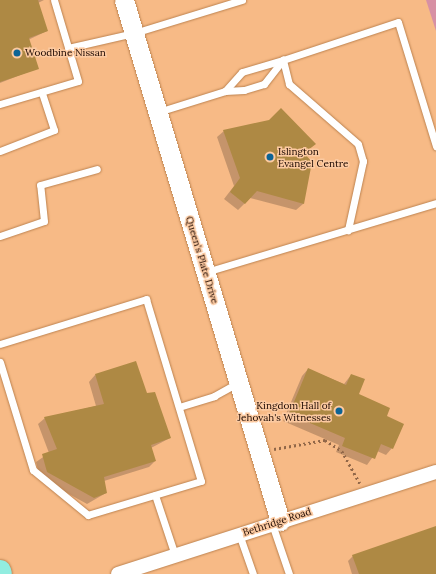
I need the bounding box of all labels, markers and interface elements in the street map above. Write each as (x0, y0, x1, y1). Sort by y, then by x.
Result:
place label: Woodbine Nissan (25, 47, 106, 59)
marker: Woodbine Nissan (12, 48, 22, 58)
place label: Islington Evangel Centre (278, 145, 348, 168)
marker: Islington Evangel Centre (265, 152, 275, 162)
street label: Queen's Plate Drive (183, 215, 221, 305)
place label: Kingdom Hall of Jehovah's Witnesses (237, 399, 331, 422)
marker: Kingdom Hall of Jehovah's Witnesses (334, 406, 344, 416)
street label: Bethridge Road (241, 505, 313, 539)

